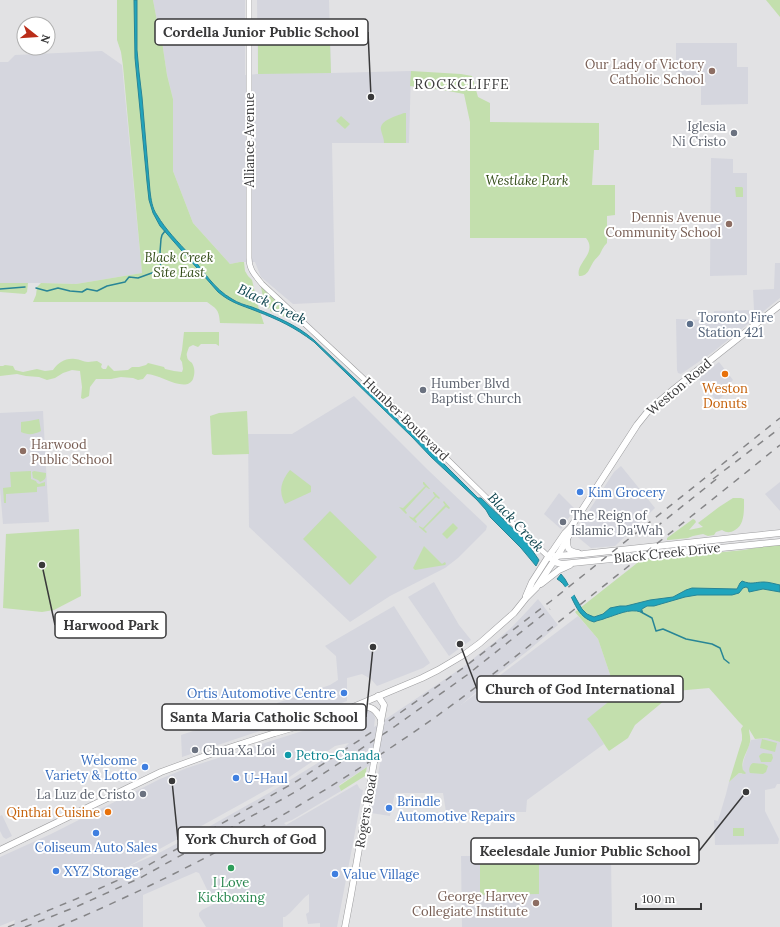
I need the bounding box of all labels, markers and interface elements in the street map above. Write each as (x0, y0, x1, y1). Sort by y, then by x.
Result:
north arrow (16, 16, 56, 56)
callout: Cordella Junior Public School (155, 19, 368, 45)
text: Cordella Junior Public School (163, 23, 360, 41)
text: N (37, 33, 54, 46)
place label: Our Lady of Victory Catholic School (585, 56, 704, 88)
marker: Our Lady of Victory Catholic School (707, 66, 717, 76)
district label: ROCKCLIFFE (414, 75, 510, 93)
street label: Alliance Avenue (241, 93, 258, 188)
place label: Iglesia Ni Cristo (672, 118, 726, 150)
marker: Iglesia Ni Cristo (729, 128, 739, 138)
park label: Westlake Park (486, 172, 569, 189)
place label: Dennis Avenue Community School (605, 209, 721, 241)
marker: Dennis Avenue Community School (724, 219, 734, 229)
park label: Black Creek Site East (144, 249, 214, 281)
water label: Black Creek (235, 280, 309, 328)
place label: Toronto Fire Station 421 (698, 309, 774, 341)
marker: Toronto Fire Station 421 (685, 319, 695, 329)
street label: Weston Road (643, 355, 715, 419)
marker: Weston Donuts (720, 369, 730, 379)
street label: Humber Boulevard (359, 374, 453, 465)
place label: Humber Blvd Baptist Church (431, 375, 522, 407)
place label: Weston Donuts (702, 380, 748, 412)
marker: Humber Blvd Baptist Church (418, 385, 428, 395)
place label: Harwood Public School (31, 436, 113, 468)
marker: Harwood Public School (18, 446, 28, 456)
place label: Kim Grocery (588, 484, 665, 501)
marker: Kim Grocery (575, 487, 585, 497)
water label: Black Creek (484, 489, 548, 555)
place label: The Reign of Islamic Da'Wah (571, 507, 663, 539)
marker: The Reign of Islamic Da'Wah (558, 517, 568, 527)
street label: Black Creek Drive (613, 539, 721, 567)
callout: Harwood Park (55, 612, 166, 638)
text: Harwood Park (63, 616, 159, 634)
callout: Church of God International (477, 676, 683, 702)
text: Church of God International (485, 680, 675, 698)
place label: Ortis Automotive Centre (187, 685, 336, 702)
marker: Ortis Automotive Centre (339, 688, 349, 698)
callout: Santa Maria Catholic School (162, 704, 366, 730)
text: Santa Maria Catholic School (170, 708, 359, 726)
place label: Chua Xa Loi (203, 742, 276, 759)
marker: Chua Xa Loi (190, 745, 200, 755)
place label: Petro-Canada (296, 747, 380, 764)
marker: Petro-Canada (283, 750, 293, 760)
place label: Welcome Variety & Lotto (44, 752, 137, 784)
marker: Welcome Variety & Lotto (140, 762, 150, 772)
place label: U-Haul (244, 770, 288, 787)
street label: Rogers Road (351, 772, 381, 849)
marker: U-Haul (231, 773, 241, 783)
place label: La Luz de Cristo (36, 786, 135, 803)
marker: La Luz de Cristo (138, 789, 148, 799)
place label: Brindle Automotive Repairs (396, 793, 515, 825)
marker: Brindle Automotive Repairs (384, 803, 394, 813)
place label: Qinthai Cuisine (7, 804, 100, 821)
marker: Qinthai Cuisine (103, 807, 113, 817)
callout: York Church of God (178, 827, 325, 853)
marker: Coliseum Auto Sales (91, 828, 101, 838)
text: York Church of God (185, 830, 317, 848)
callout: Keelesdale Junior Public School (471, 838, 699, 864)
place label: Coliseum Auto Sales (35, 839, 157, 856)
text: Keelesdale Junior Public School (479, 842, 691, 860)
place label: XYZ Storage (64, 863, 139, 880)
marker: I Love Kickboxing (226, 863, 236, 873)
marker: XYZ Storage (51, 866, 61, 876)
place label: Value Village (342, 866, 420, 883)
marker: Value Village (330, 869, 340, 879)
place label: I Love Kickboxing (197, 874, 265, 906)
scale bar (636, 885, 701, 911)
place label: George Harvey Collegiate Institute (412, 888, 528, 920)
text: 100 m (642, 891, 675, 906)
marker: George Harvey Collegiate Institute (531, 898, 541, 908)

